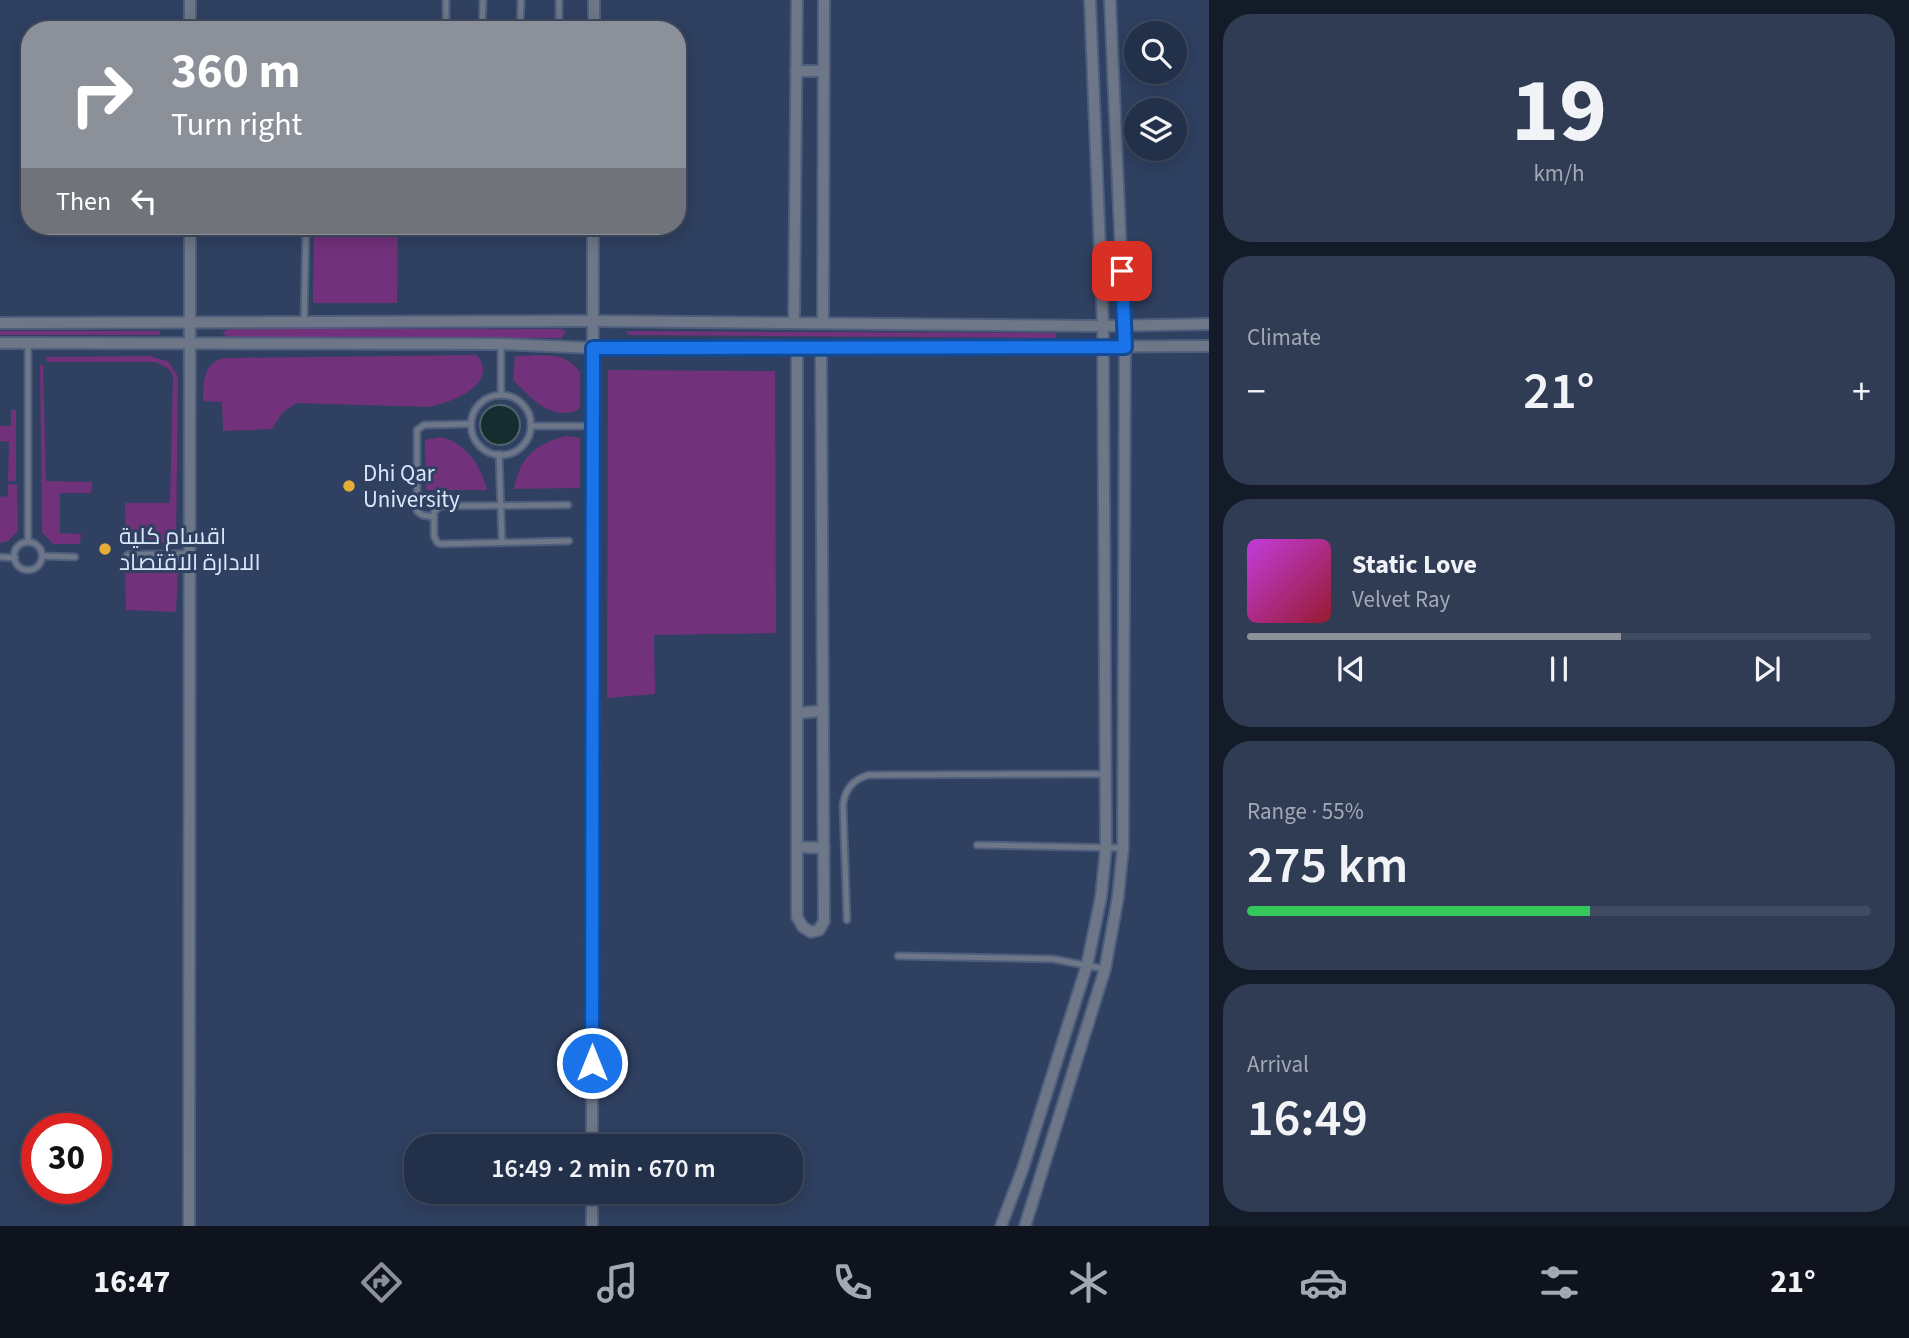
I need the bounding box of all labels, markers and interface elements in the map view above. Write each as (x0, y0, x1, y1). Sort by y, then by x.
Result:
map controls (1124, 21, 1187, 161)
button: search (1124, 21, 1187, 84)
text: 360 m (171, 37, 300, 107)
text: 19 (1511, 47, 1607, 176)
icon: right (56, 49, 147, 140)
button: layers (1124, 98, 1187, 161)
text: Turn right (171, 102, 302, 148)
text: km/h (1533, 157, 1585, 190)
icon: left (125, 182, 163, 220)
text: Then (56, 183, 111, 220)
pin (1092, 241, 1152, 301)
icon: arrive (1103, 252, 1141, 290)
text: Climate (1247, 321, 1321, 354)
text: 21° (1523, 355, 1595, 429)
text: − (1247, 365, 1266, 419)
text: + (1852, 365, 1871, 419)
place label: Dhi Qar University (363, 457, 460, 516)
marker: Dhi Qar University (341, 478, 357, 494)
place label: اقسام كلية الادارة الاقتصاد (119, 520, 261, 579)
marker: اقسام كلية الادارة الاقتصاد (97, 541, 113, 557)
text: Static Love (1352, 546, 1477, 583)
text: Velvet Ray (1352, 583, 1450, 616)
icon: previous (1332, 650, 1370, 688)
icon: pause (1540, 650, 1578, 688)
icon: next (1748, 650, 1786, 688)
text: Range · 55% (1247, 795, 1364, 828)
text: 275 km (1247, 829, 1408, 903)
position arrow (555, 1026, 629, 1100)
text: Arrival (1247, 1048, 1309, 1081)
text: 16:49 (1247, 1082, 1368, 1156)
speed limit sign: 30 (21, 1113, 112, 1204)
text: 16:49 · 2 min · 670 m (491, 1150, 716, 1187)
icon: directions (357, 1258, 406, 1307)
icon: music (593, 1258, 642, 1307)
icon: phone (828, 1258, 877, 1307)
icon: climate (1064, 1258, 1113, 1307)
icon: car (1299, 1258, 1348, 1307)
icon: filters (1535, 1258, 1584, 1307)
text: 16:47 (93, 1259, 170, 1305)
text: 21° (1770, 1259, 1816, 1305)

